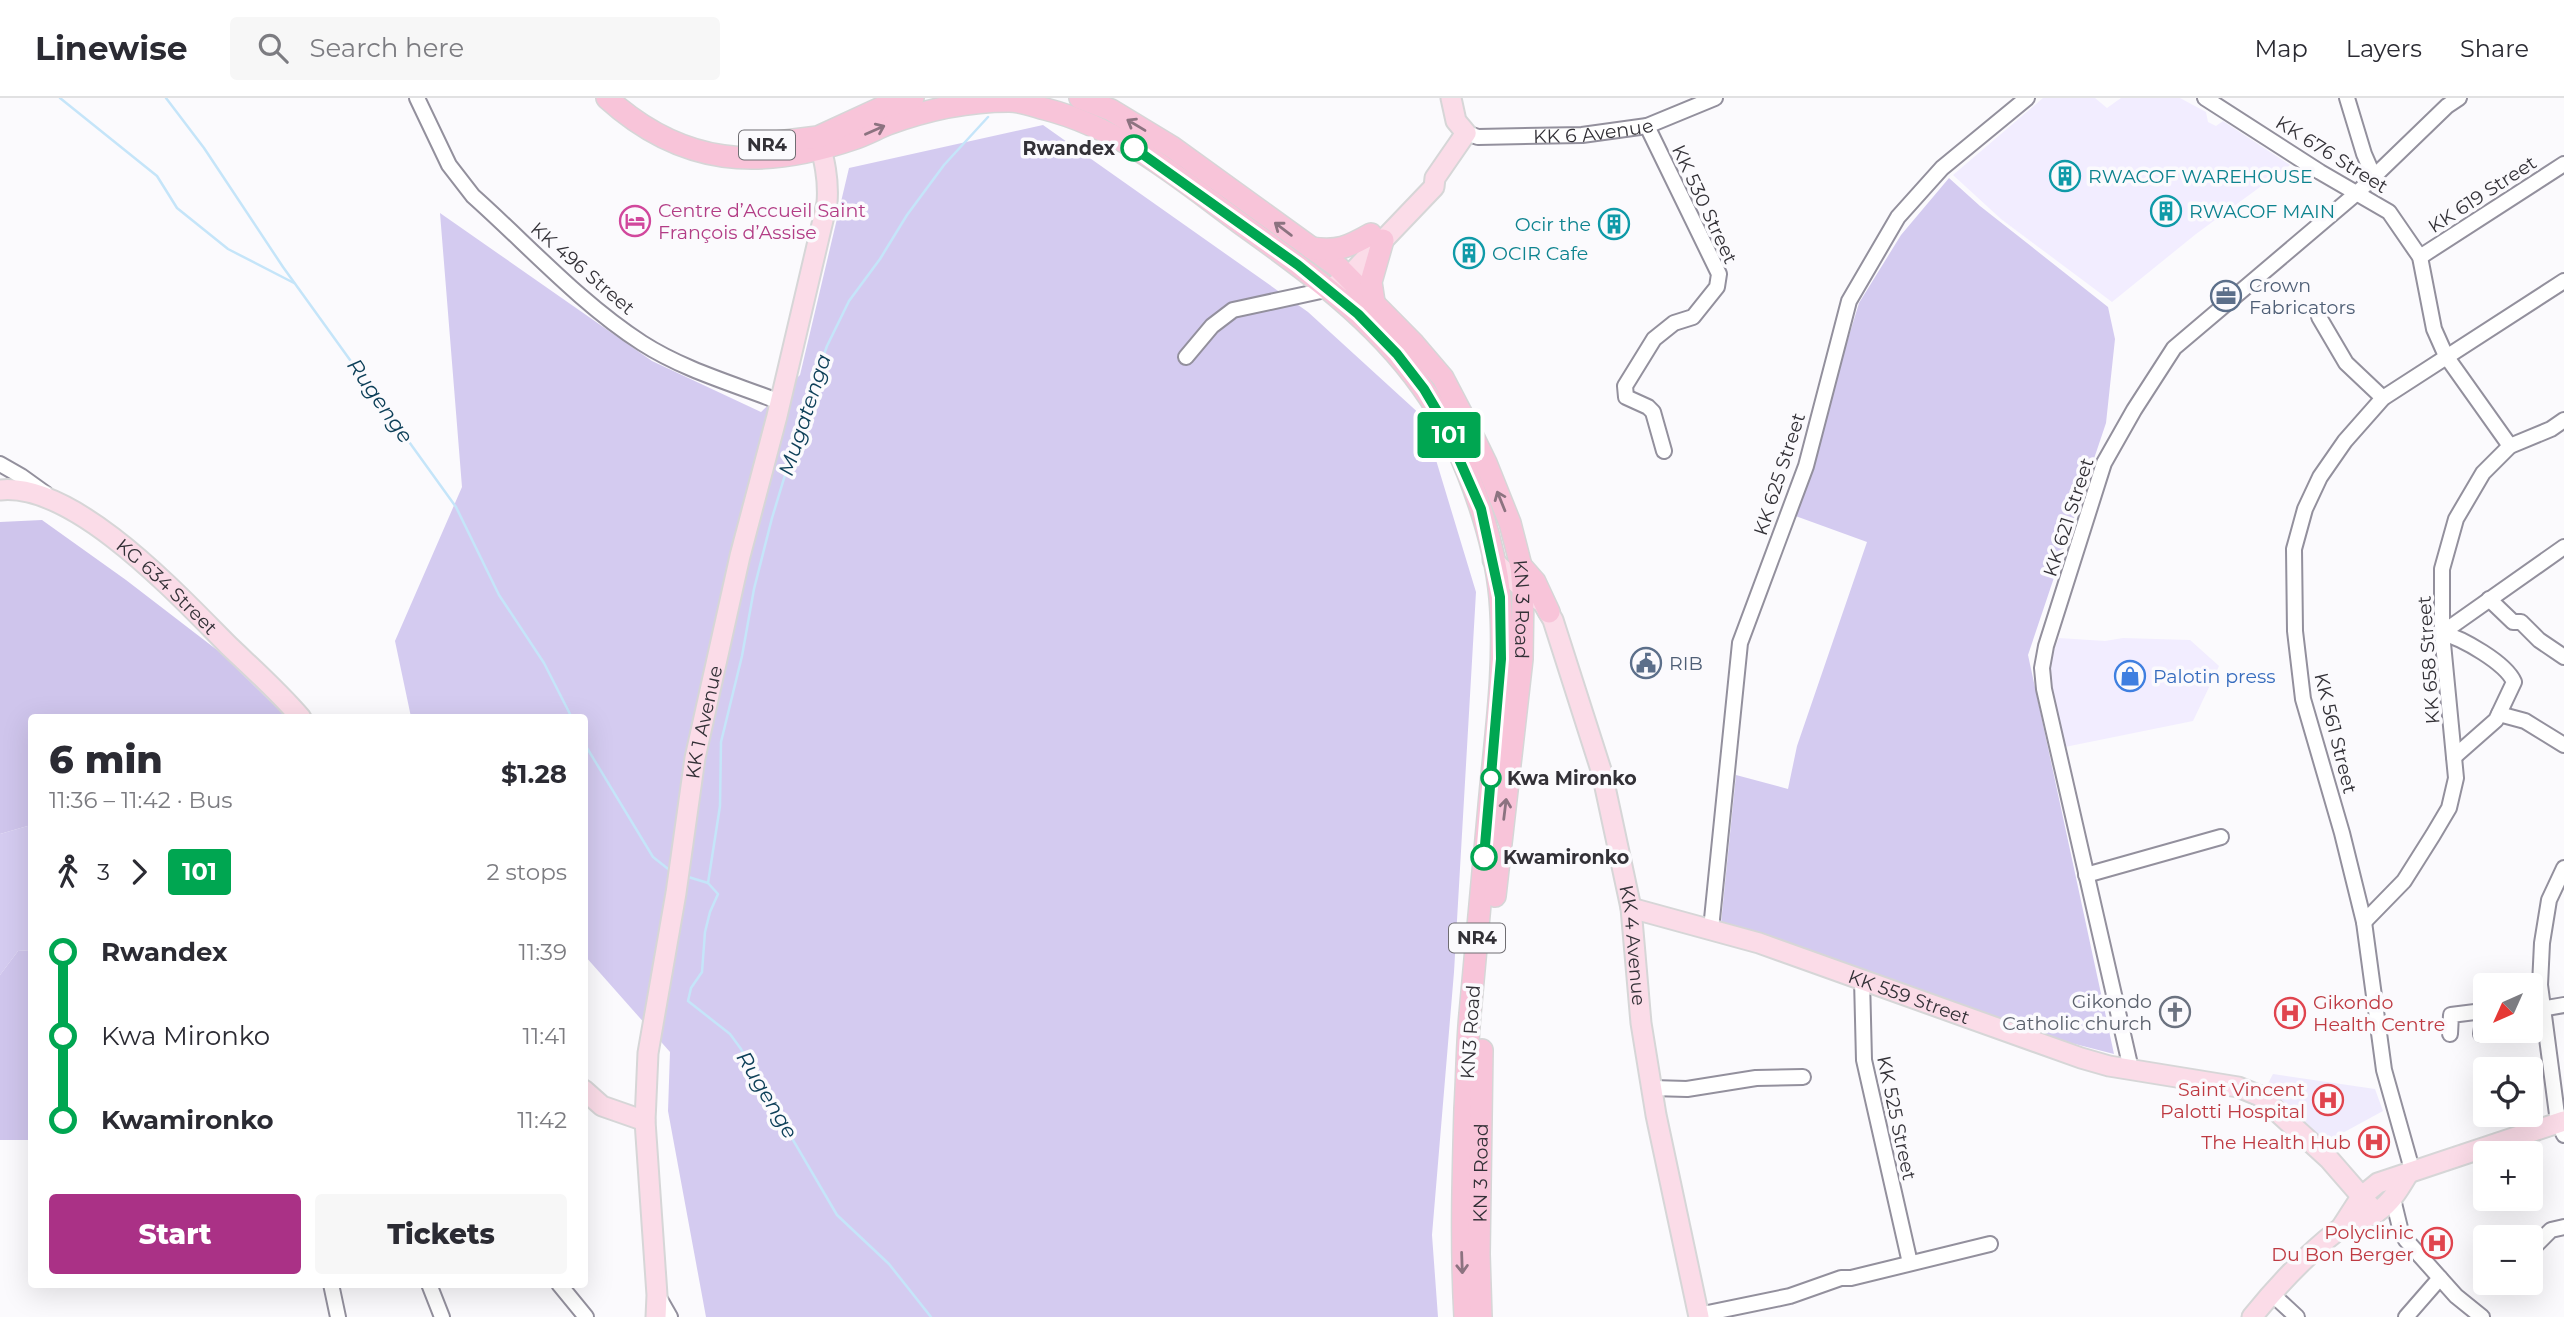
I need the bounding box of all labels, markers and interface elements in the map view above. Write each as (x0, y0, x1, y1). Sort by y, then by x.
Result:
search box (230, 17, 720, 80)
text: Linewise (35, 28, 188, 68)
icon: search (254, 29, 292, 67)
text: Search here (310, 32, 464, 64)
text: Map (2254, 34, 2308, 63)
text: Layers (2346, 34, 2422, 63)
text: Share (2460, 34, 2529, 63)
street label: KK 676 Street (2271, 111, 2392, 198)
street label: KK 6 Avenue (1533, 114, 1657, 148)
one-way arrow (1127, 118, 1147, 132)
one-way arrow (864, 123, 885, 136)
road number: NR4 (739, 130, 795, 160)
marker: Rwandex (1121, 135, 1147, 161)
place label: Rwandex (1023, 137, 1116, 160)
street label: KK 530 Street (1667, 141, 1742, 267)
street label: KK 619 Street (2424, 151, 2541, 238)
building icon: RWACOF WAREHOUSE (2048, 159, 2082, 193)
place label: RWACOF WAREHOUSE (2088, 165, 2313, 188)
building icon: RWACOF MAIN (2149, 194, 2183, 228)
place label: Centre d’Accueil Saint François d’Assise (658, 199, 866, 244)
place label: RWACOF MAIN (2189, 200, 2335, 223)
hotel icon: Centre d’Accueil Saint François d’Assise (618, 204, 652, 238)
building icon: Ocir the (1597, 207, 1631, 241)
place label: Ocir the (1515, 213, 1591, 236)
street label: KK 496 Street (526, 217, 639, 320)
one-way arrow (1274, 222, 1293, 237)
building icon: OCIR Cafe (1452, 236, 1486, 270)
place label: OCIR Cafe (1492, 242, 1588, 265)
place label: Crown Fabricators (2249, 274, 2355, 319)
office icon: Crown Fabricators (2209, 279, 2243, 313)
water label: Mugatenga (773, 351, 836, 479)
water label: Rugenge (342, 354, 419, 448)
street label: KK 625 Street (1749, 410, 1810, 538)
line badge: 101 (1409, 412, 1489, 458)
text: 101 (1431, 420, 1467, 449)
street label: KK 621 Street (2038, 455, 2099, 580)
one-way arrow (1494, 491, 1507, 512)
street label: KG 634 Street (112, 534, 222, 640)
street label: KN 3 Road (1509, 559, 1534, 659)
street label: KK 658 Street (2413, 595, 2444, 725)
public building icon: RIB (1629, 646, 1663, 680)
place label: RIB (1669, 652, 1703, 675)
shop icon: Palotin press (2113, 659, 2147, 693)
street label: KK 1 Avenue (681, 663, 727, 781)
place label: Palotin press (2153, 665, 2276, 688)
street label: KK 561 Street (2309, 670, 2362, 796)
text: 6 min (49, 736, 163, 783)
text: $1.28 (501, 758, 567, 790)
place label: Kwa Mironko (1507, 767, 1637, 790)
marker: Kwa Mironko (1481, 768, 1501, 788)
text: 11:36 – 11:42 · Bus (49, 786, 233, 814)
one-way arrow (1498, 798, 1511, 821)
marker: Kwamironko (1471, 844, 1497, 870)
place label: Kwamironko (1503, 846, 1629, 869)
icon: walk (49, 853, 87, 891)
icon: forward (120, 853, 158, 891)
text: 101 (182, 857, 217, 886)
text: 3 (97, 858, 110, 886)
text: 2 stops (487, 858, 567, 886)
street label: KK 4 Avenue (1614, 883, 1650, 1007)
road number: NR4 (1449, 924, 1505, 952)
text: Rwandex (101, 936, 228, 968)
text: 11:39 (519, 938, 567, 966)
street label: KK 559 Street (1845, 965, 1973, 1029)
north arrow (2473, 973, 2543, 1043)
map controls (2473, 973, 2543, 1295)
street label: KN3 Road (1456, 984, 1485, 1080)
place label: Gikondo Catholic church (2002, 990, 2152, 1035)
place label: Gikondo Health Centre (2313, 991, 2445, 1036)
church icon: Gikondo Catholic church (2158, 995, 2192, 1029)
hospital icon: Gikondo Health Centre (2273, 996, 2307, 1030)
text: Kwa Mironko (101, 1020, 270, 1052)
text: 11:41 (523, 1022, 567, 1050)
water label: Rugenge (732, 1046, 803, 1143)
street label: KK 525 Street (1872, 1054, 1921, 1183)
button: locate (2473, 1057, 2543, 1127)
place label: Saint Vincent Palotti Hospital (2160, 1078, 2305, 1123)
hospital icon: Saint Vincent Palotti Hospital (2311, 1083, 2345, 1117)
text: Kwamironko (101, 1104, 274, 1136)
text: 11:42 (517, 1106, 567, 1134)
street label: KN 3 Road (1468, 1123, 1493, 1223)
hospital icon: The Health Hub (2357, 1125, 2391, 1159)
place label: The Health Hub (2201, 1131, 2351, 1154)
button: + (2473, 1141, 2543, 1211)
button: Start (49, 1194, 301, 1274)
button: Tickets (315, 1194, 567, 1274)
place label: Polyclinic Du Bon Berger (2271, 1221, 2414, 1266)
button: − (2473, 1225, 2543, 1295)
hospital icon: Polyclinic Du Bon Berger (2420, 1226, 2454, 1260)
one-way arrow (1456, 1251, 1469, 1274)

